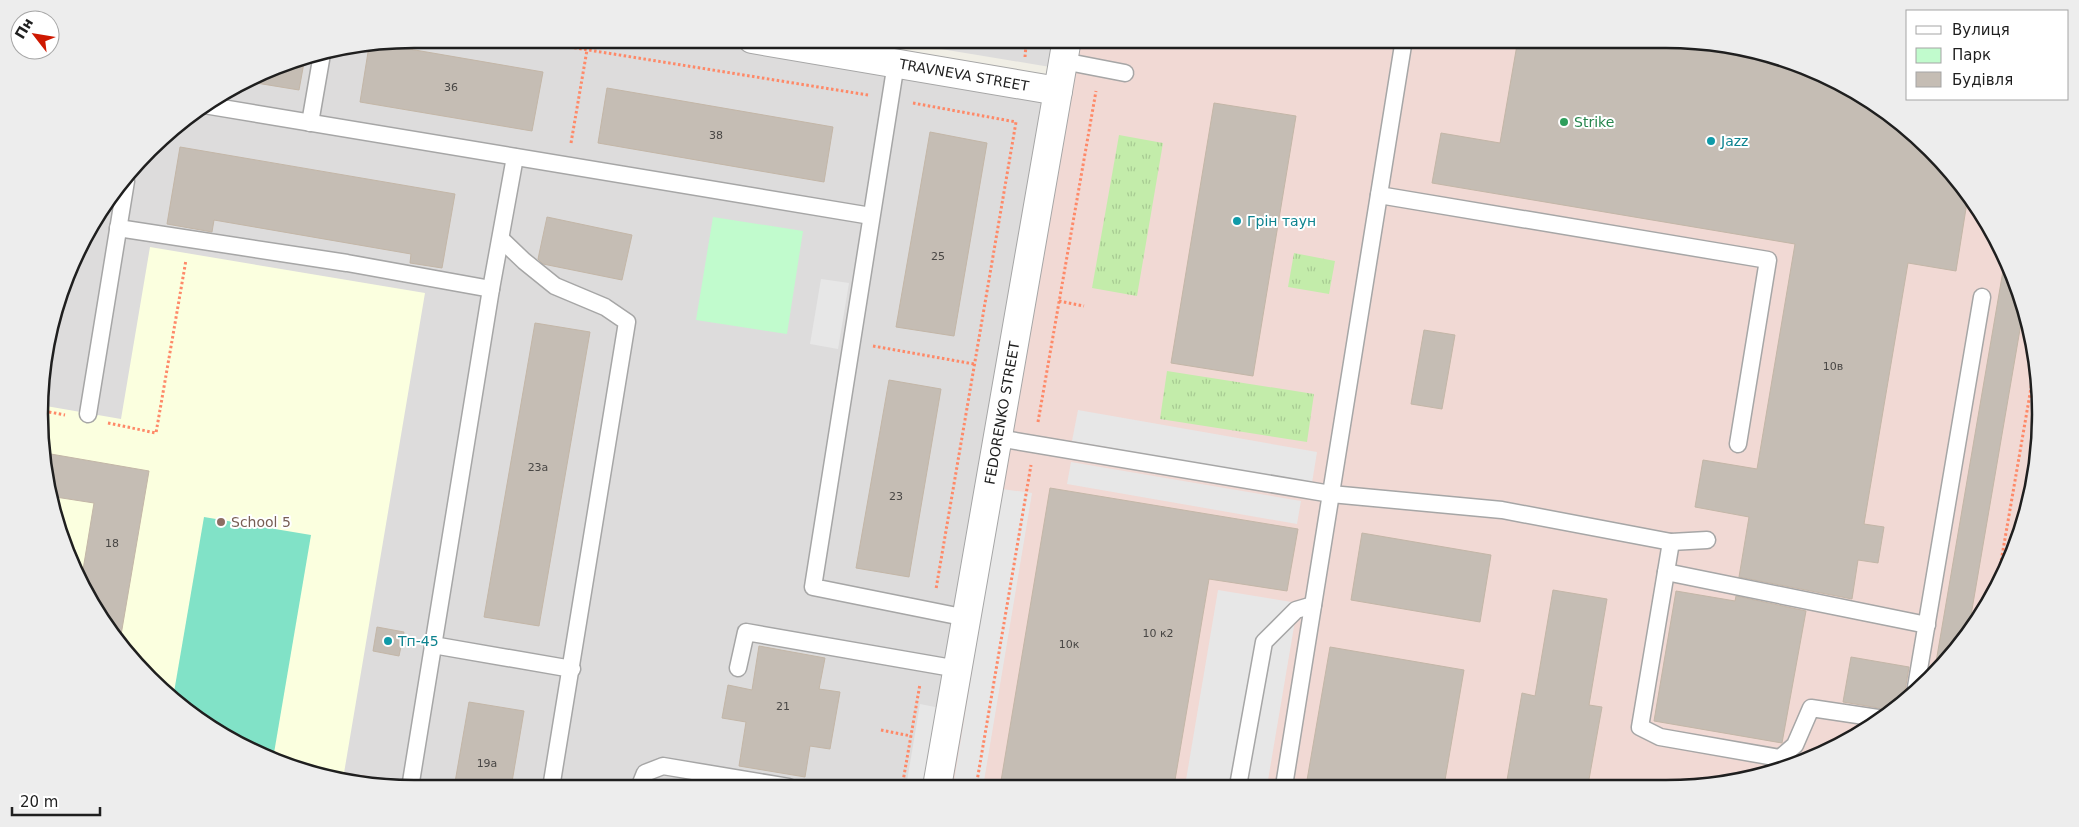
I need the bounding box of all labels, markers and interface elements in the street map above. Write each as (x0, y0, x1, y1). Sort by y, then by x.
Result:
north arrow (10, 10, 60, 60)
legend (1906, 10, 2069, 100)
text: Пн (11, 15, 36, 42)
text: Вулиця (1952, 21, 2010, 39)
text: Парк (1952, 46, 1991, 64)
street label: TRAVNEVA STREET (897, 56, 1031, 94)
text: Будівля (1952, 71, 2013, 89)
house number: 36 (444, 81, 458, 94)
place label: Strike (1574, 114, 1614, 130)
marker: Strike (1558, 116, 1570, 128)
house number: 38 (709, 129, 723, 142)
place label: Jazz (1720, 133, 1748, 149)
marker: Jazz (1705, 135, 1717, 147)
place label: Грін таун (1247, 213, 1316, 229)
marker: Грін таун (1231, 215, 1243, 227)
house number: 25 (931, 250, 945, 263)
street label: FEDORENKO STREET (982, 340, 1023, 486)
house number: 10в (1823, 360, 1843, 373)
house number: 23а (528, 461, 548, 474)
house number: 23 (889, 490, 903, 503)
place label: School 5 (231, 514, 291, 530)
marker: School 5 (215, 516, 227, 528)
house number: 18 (105, 537, 119, 550)
house number: 10 к2 (1142, 627, 1174, 640)
place label: Тп-45 (397, 633, 439, 649)
marker: Тп-45 (382, 635, 394, 647)
house number: 10к (1059, 638, 1080, 651)
house number: 21 (776, 700, 790, 713)
house number: 19а (477, 757, 497, 770)
scale bar (12, 784, 100, 816)
text: 20 m (20, 793, 58, 811)

